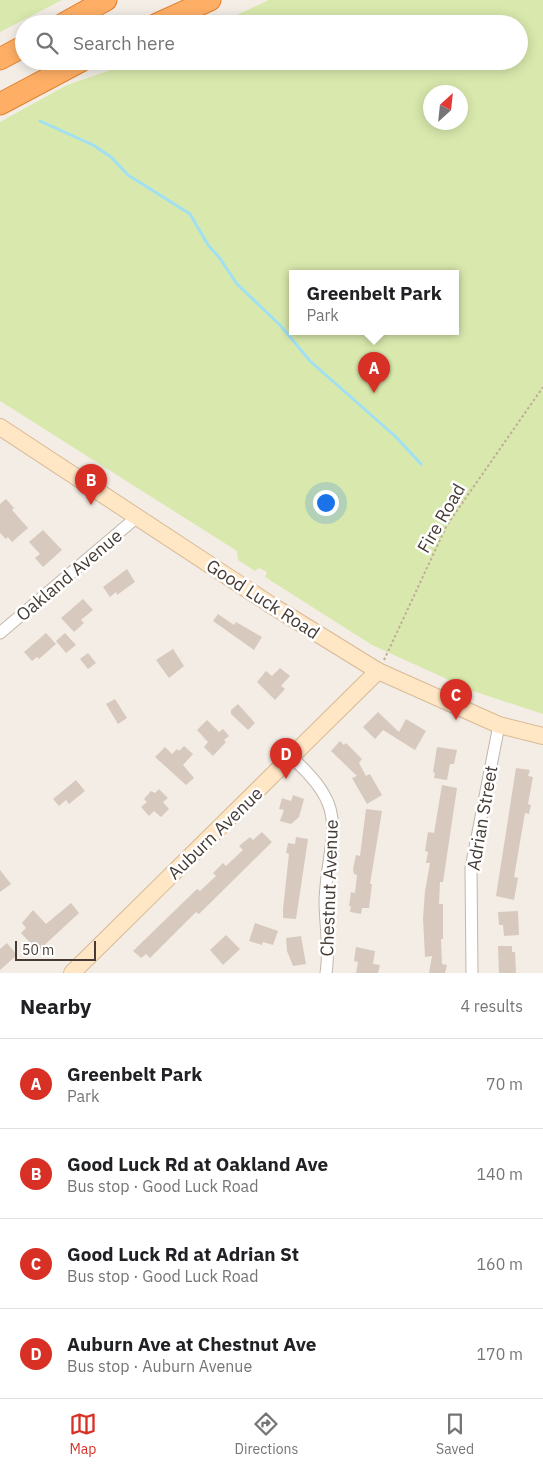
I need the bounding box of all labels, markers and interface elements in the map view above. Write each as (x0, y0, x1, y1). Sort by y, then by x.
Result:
search box (15, 15, 528, 70)
icon: search (33, 29, 61, 57)
text: Search here (73, 31, 175, 55)
north arrow (423, 85, 468, 130)
popup (289, 270, 459, 335)
text: Greenbelt Park (306, 281, 442, 305)
text: Park (306, 305, 339, 325)
pin: A (358, 352, 390, 393)
pin: B (75, 464, 107, 505)
street label: Fire Road (412, 479, 470, 557)
your location (313, 490, 339, 516)
street label: Oakland Avenue (11, 524, 127, 626)
street label: Good Luck Road (202, 554, 324, 644)
pin: C (440, 679, 472, 720)
pin: D (270, 738, 302, 779)
street label: Adrian Street (461, 764, 503, 872)
street label: Auburn Avenue (163, 782, 268, 884)
street label: Chestnut Avenue (315, 819, 343, 957)
scale bar (15, 938, 96, 961)
text: 50 m (22, 941, 54, 959)
text: Nearby (20, 992, 91, 1020)
text: 4 results (460, 996, 523, 1016)
text: Greenbelt Park (67, 1062, 202, 1086)
text: A (31, 1074, 41, 1094)
text: 70 m (486, 1074, 523, 1094)
text: Park (67, 1086, 99, 1106)
text: Good Luck Rd at Oakland Ave (67, 1152, 328, 1176)
text: B (31, 1164, 41, 1184)
text: 140 m (476, 1164, 523, 1184)
text: Bus stop · Good Luck Road (67, 1176, 258, 1196)
text: Good Luck Rd at Adrian St (67, 1242, 299, 1266)
text: C (31, 1254, 41, 1274)
text: 160 m (476, 1254, 523, 1274)
text: Bus stop · Good Luck Road (67, 1266, 258, 1286)
text: Auburn Ave at Chestnut Ave (67, 1332, 317, 1356)
text: D (30, 1344, 42, 1364)
text: 170 m (476, 1344, 523, 1364)
text: Bus stop · Auburn Avenue (67, 1356, 252, 1376)
tab: Map (69, 1410, 97, 1458)
tab: Directions (235, 1410, 298, 1458)
tab: Saved (436, 1410, 474, 1458)

